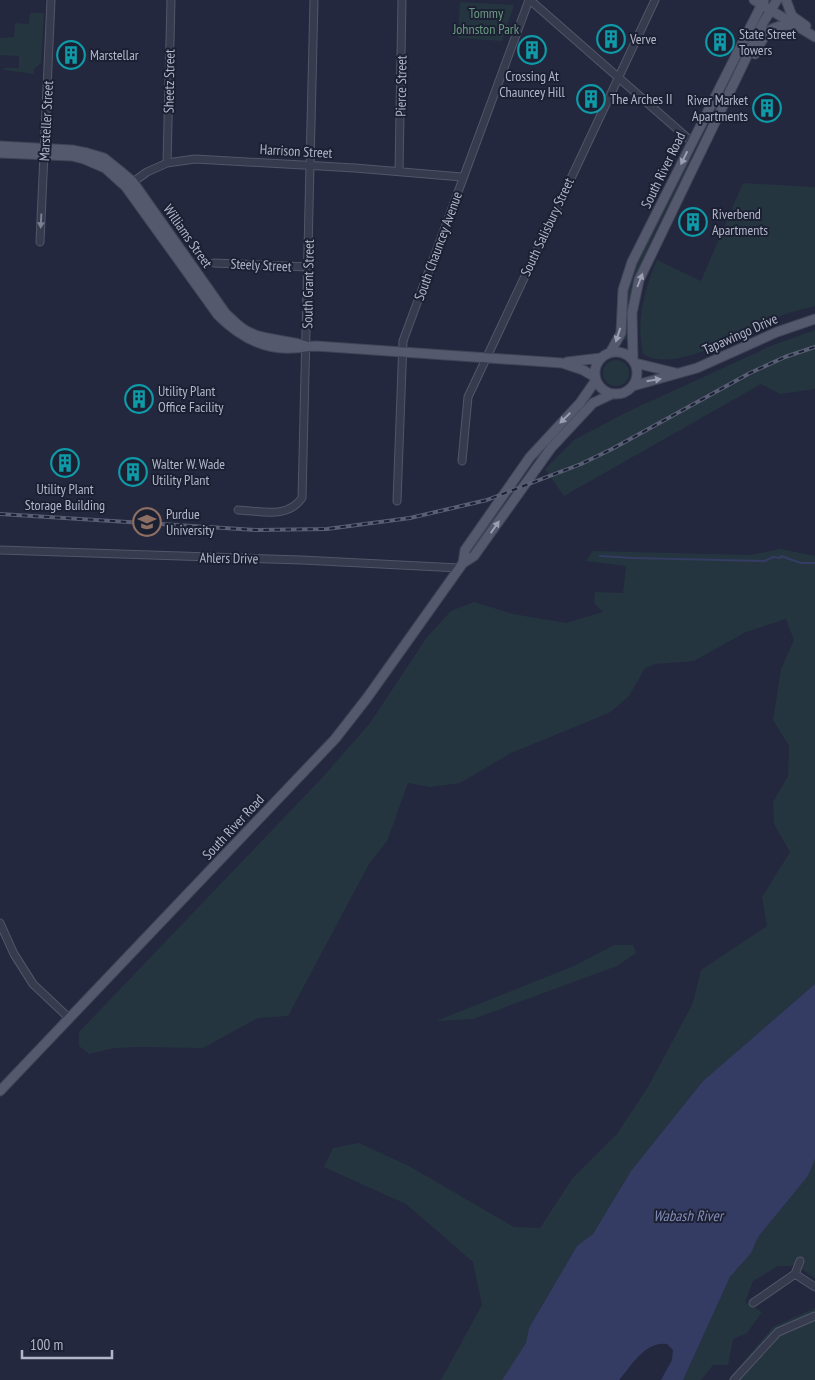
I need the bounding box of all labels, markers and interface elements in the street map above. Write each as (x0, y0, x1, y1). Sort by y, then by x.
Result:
park label: Tommy Johnston Park (452, 4, 520, 38)
building icon: Verve (596, 24, 626, 54)
place label: State Street Towers (739, 25, 796, 59)
building icon: State Street Towers (705, 27, 735, 57)
place label: Verve (629, 30, 657, 48)
building icon: Crossing At Chauncey Hill (517, 35, 547, 65)
building icon: Marstellar (56, 40, 86, 70)
place label: Marstellar (90, 46, 139, 64)
street label: Sheetz Street (159, 49, 179, 113)
street label: Pierce Street (391, 55, 411, 117)
place label: Crossing At Chauncey Hill (499, 67, 566, 101)
street label: Marsteller Street (35, 80, 57, 162)
building icon: The Arches II (576, 84, 606, 114)
place label: The Arches II (610, 90, 672, 108)
place label: River Market Apartments (687, 91, 748, 125)
building icon: River Market Apartments (752, 93, 782, 123)
street label: South River Road (637, 129, 689, 211)
street label: Harrison Street (259, 140, 333, 162)
one-way arrow (680, 151, 688, 165)
street label: South Salisbury Street (516, 175, 578, 279)
street label: South Chauncey Avenue (410, 189, 466, 303)
street label: Williams Street (160, 201, 217, 271)
place label: Riverbend Apartments (712, 205, 768, 239)
building icon: Riverbend Apartments (678, 207, 708, 237)
one-way arrow (37, 213, 45, 229)
street label: South Grant Street (298, 239, 318, 329)
street label: Steely Street (230, 254, 292, 276)
one-way arrow (636, 272, 644, 287)
street label: Tapawingo Drive (700, 309, 781, 359)
one-way arrow (614, 328, 622, 343)
one-way arrow (647, 375, 663, 383)
place label: Utility Plant Office Facility (158, 382, 224, 416)
building icon: Utility Plant Office Facility (124, 384, 154, 414)
one-way arrow (560, 411, 572, 423)
building icon: Utility Plant Storage Building (50, 448, 80, 478)
place label: Walter W. Wade Utility Plant (152, 455, 225, 489)
building icon: Walter W. Wade Utility Plant (118, 457, 148, 487)
place label: Utility Plant Storage Building (25, 480, 105, 514)
place label: Purdue University (166, 505, 215, 539)
school or university icon: Purdue University (132, 507, 162, 537)
one-way arrow (489, 521, 500, 534)
street label: Ahlers Drive (199, 548, 259, 568)
street label: South River Road (198, 791, 268, 863)
water label: Wabash River (653, 1206, 725, 1225)
scale bar (22, 1328, 112, 1360)
text: 100 m (30, 1335, 63, 1354)

